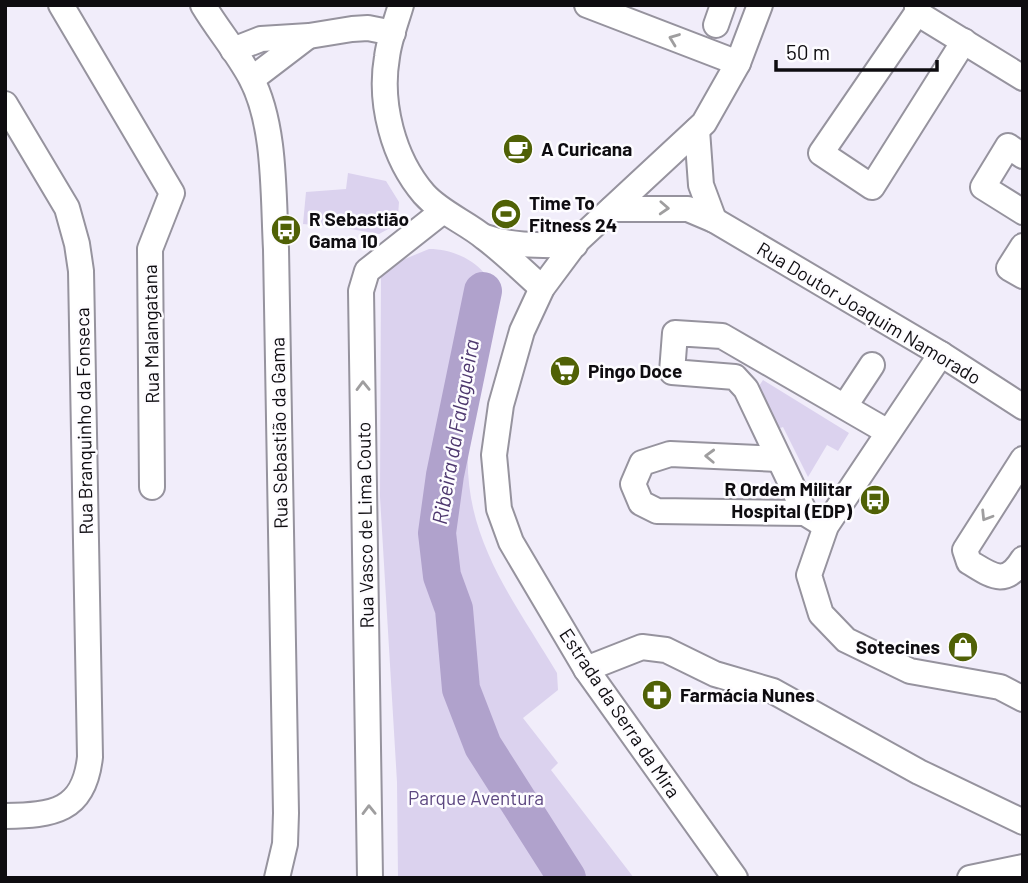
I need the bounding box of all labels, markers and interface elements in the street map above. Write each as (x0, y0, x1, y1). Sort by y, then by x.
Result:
scale bar (776, 28, 937, 72)
one-way arrow (669, 33, 681, 47)
text: 50 m (786, 39, 830, 64)
cafe icon: A Curicana (501, 132, 535, 166)
place label: A Curicana (541, 137, 632, 160)
place label: Time To Fitness 24 (529, 191, 617, 236)
sports icon: Time To Fitness 24 (489, 197, 523, 231)
one-way arrow (659, 200, 670, 215)
place label: R Sebastião Gama 10 (309, 207, 409, 252)
bus stop icon: R Sebastião Gama 10 (269, 213, 303, 247)
street label: Rua Doutor Joaquim Namorado (753, 236, 985, 389)
street label: Rua Malangatana (138, 264, 163, 404)
street label: Rua Branquinho da Fonseca (70, 307, 97, 535)
street label: Rua Sebastião da Gama (265, 337, 292, 529)
water label: Ribeira da Falagueira (426, 337, 483, 526)
supermarket icon: Pingo Doce (548, 354, 582, 388)
place label: Pingo Doce (588, 359, 682, 382)
one-way arrow (355, 380, 370, 391)
street label: Rua Vasco de Lima Couto (351, 422, 378, 629)
one-way arrow (704, 448, 715, 463)
place label: R Ordem Militar Hospital (EDP) (724, 477, 853, 522)
bus stop icon: R Ordem Militar Hospital (EDP) (858, 483, 892, 517)
one-way arrow (982, 509, 995, 522)
street label: Estrada da Serra da Mira (555, 624, 686, 802)
shop icon: Sotecines (946, 630, 980, 664)
place label: Sotecines (856, 635, 940, 658)
pharmacy icon: Farmácia Nunes (640, 678, 674, 712)
place label: Farmácia Nunes (680, 683, 815, 706)
park label: Parque Aventura (408, 786, 544, 809)
one-way arrow (361, 804, 377, 814)

